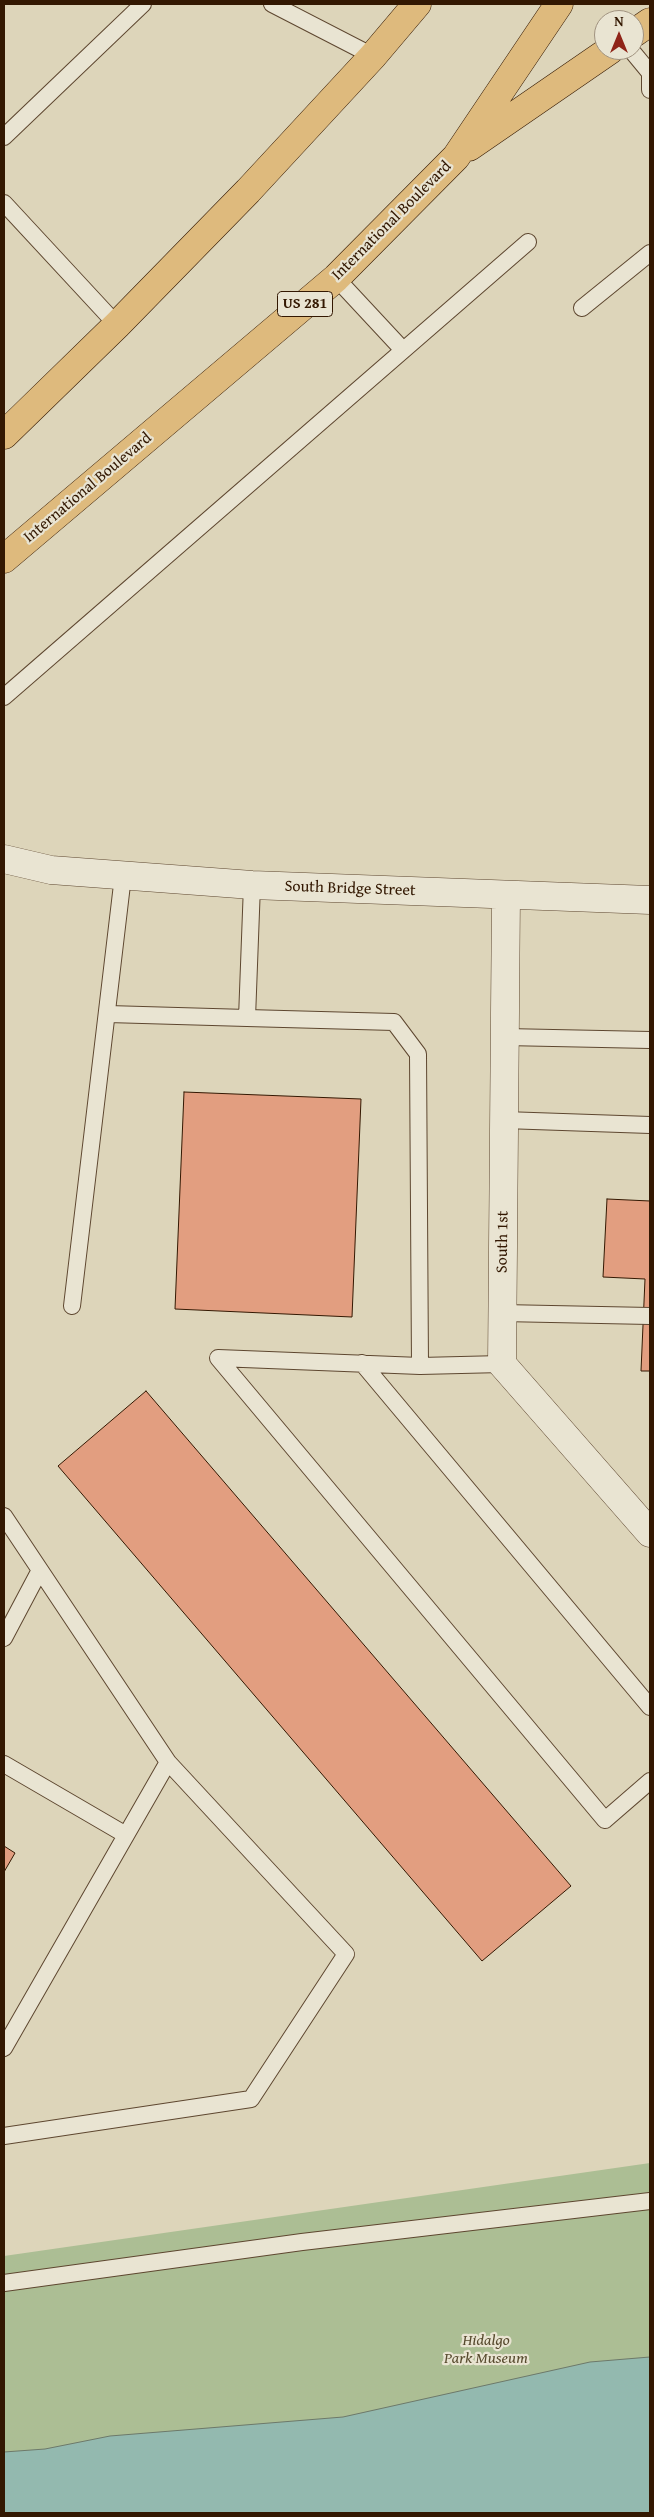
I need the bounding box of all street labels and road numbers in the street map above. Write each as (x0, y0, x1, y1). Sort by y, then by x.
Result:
street label: International Boulevard (328, 157, 456, 285)
road number: US 281 (278, 292, 332, 316)
street label: International Boulevard (20, 429, 156, 547)
street label: South Bridge Street (284, 877, 416, 901)
street label: South 1st (493, 1211, 513, 1273)

